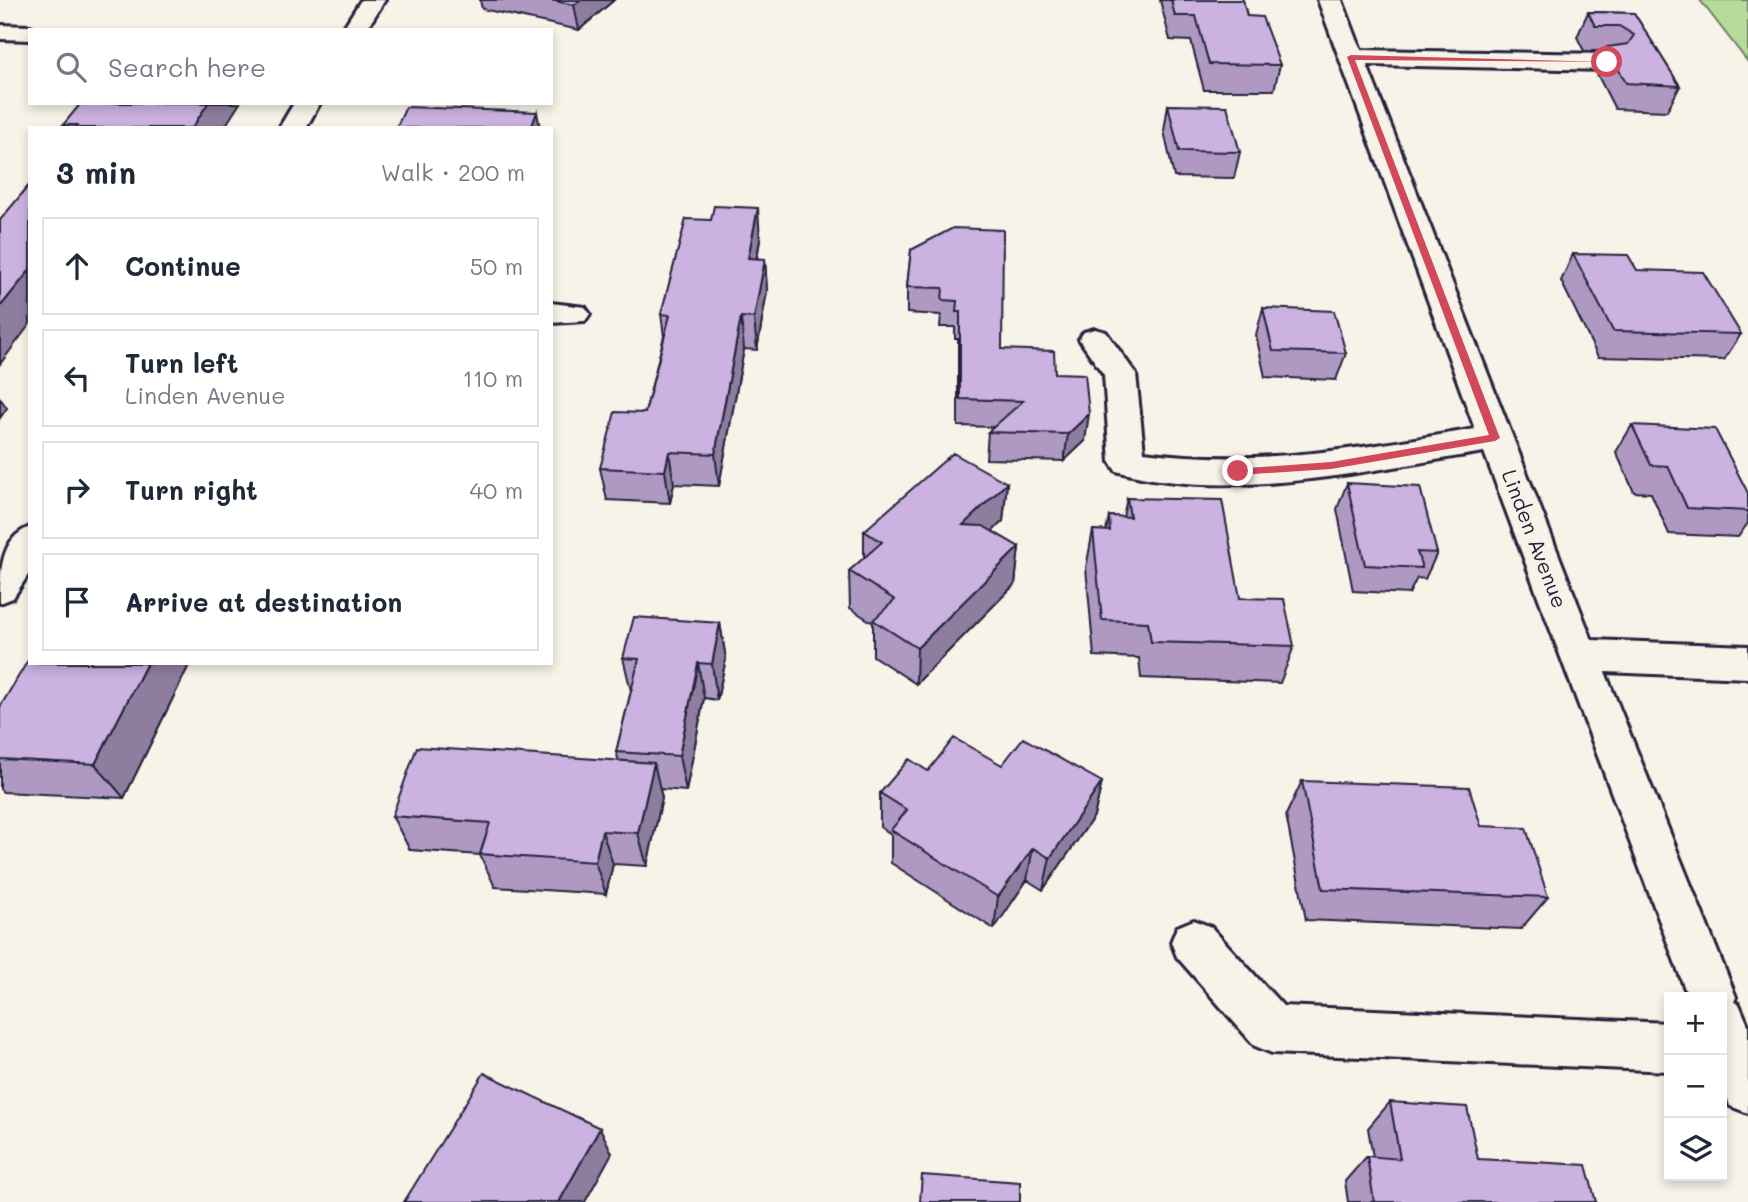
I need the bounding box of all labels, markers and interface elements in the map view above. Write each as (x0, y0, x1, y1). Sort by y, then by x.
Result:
search box (28, 28, 553, 105)
route start (1591, 46, 1622, 77)
icon: search (52, 48, 90, 86)
text: Search here (108, 50, 266, 84)
text: 3 min (56, 152, 136, 192)
text: Walk · 200 m (381, 157, 525, 187)
icon: ahead (58, 247, 96, 285)
text: Continue (125, 249, 241, 283)
text: 50 m (470, 251, 523, 281)
text: Turn left (125, 346, 238, 380)
icon: left (58, 359, 96, 397)
text: 110 m (463, 363, 523, 393)
text: Linden Avenue (125, 380, 285, 410)
route end (1222, 455, 1253, 486)
street label: Linden Avenue (1497, 465, 1574, 612)
icon: right (58, 471, 96, 509)
text: Turn right (125, 473, 258, 507)
text: 40 m (470, 475, 523, 505)
icon: arrive (58, 583, 96, 621)
text: Arrive at destination (125, 585, 402, 619)
map controls (1664, 992, 1727, 1181)
button: + (1664, 992, 1727, 1055)
button: − (1664, 1055, 1727, 1118)
button: layers (1664, 1118, 1727, 1181)

